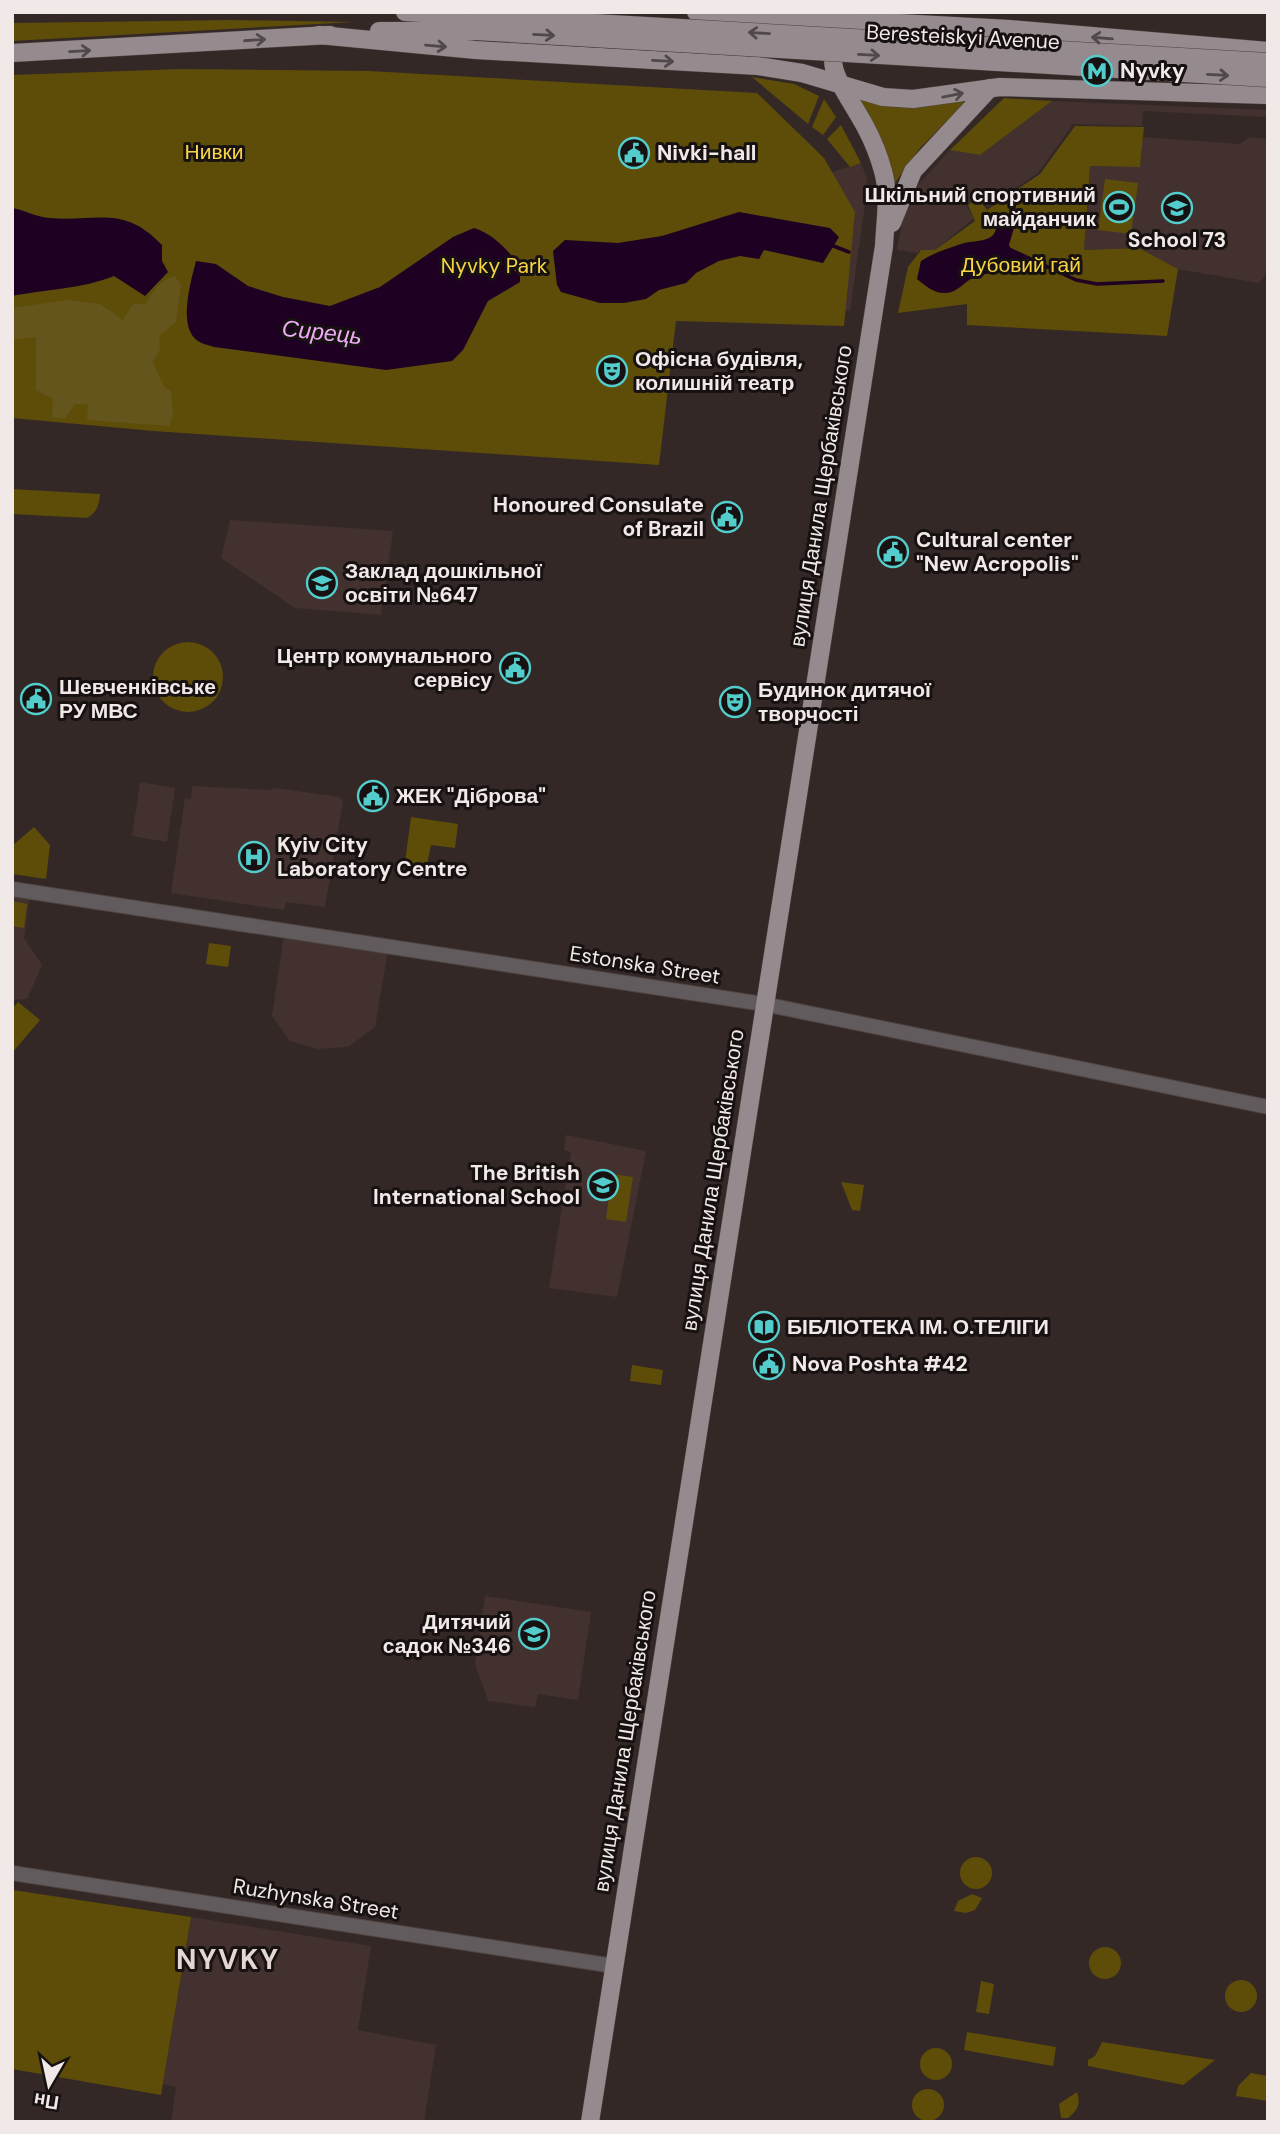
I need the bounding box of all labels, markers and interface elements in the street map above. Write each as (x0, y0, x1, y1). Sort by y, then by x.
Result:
street label: Beresteiskyi Avenue (866, 18, 1060, 56)
one-way arrow (748, 26, 771, 39)
one-way arrow (532, 29, 555, 42)
one-way arrow (1091, 31, 1114, 44)
one-way arrow (243, 33, 266, 46)
one-way arrow (424, 40, 447, 53)
one-way arrow (69, 44, 92, 57)
one-way arrow (857, 48, 880, 61)
metro station icon: Nyvky (1080, 54, 1114, 88)
one-way arrow (651, 55, 674, 68)
place label: Nyvky (1120, 57, 1185, 85)
one-way arrow (1207, 69, 1229, 82)
one-way arrow (941, 87, 964, 101)
public building icon: Nivki-hall (617, 136, 651, 170)
park label: Нивки (185, 138, 243, 166)
place label: Nivki-hall (657, 139, 756, 167)
place label: Шкільний спортивний майданчик (865, 181, 1096, 233)
sports icon: Шкільний спортивний майданчик (1102, 190, 1136, 224)
school or university icon: School 73 (1160, 191, 1194, 225)
place label: School 73 (1128, 226, 1226, 254)
park label: Дубовий гай (961, 251, 1081, 279)
park label: Nyvky Park (441, 252, 548, 280)
water label: Сирець (281, 313, 363, 351)
street label: вулиця Данила Щербаківського (783, 343, 859, 649)
place label: Офісна будівля, колишній театр (635, 345, 803, 397)
theatre icon: Офісна будівля, колишній театр (595, 354, 629, 388)
place label: Honoured Consulate of Brazil (493, 491, 704, 543)
public building icon: Honoured Consulate of Brazil (710, 500, 744, 534)
place label: Cultural center "New Acropolis" (916, 526, 1079, 578)
public building icon: Cultural center "New Acropolis" (876, 535, 910, 569)
place label: Заклад дошкільної освіти №647 (345, 557, 543, 609)
school or university icon: Заклад дошкільної освіти №647 (305, 566, 339, 600)
place label: Центр комунального сервісу (277, 642, 492, 694)
public building icon: Центр комунального сервісу (498, 651, 532, 685)
place label: Шевченківське РУ МВС (59, 673, 216, 725)
place label: Будинок дитячої творчості (758, 676, 932, 728)
public building icon: Шевченківське РУ МВС (19, 682, 53, 716)
theatre icon: Будинок дитячої творчості (718, 685, 752, 719)
public building icon: ЖЕК "Діброва" (356, 779, 390, 813)
place label: ЖЕК "Діброва" (395, 782, 546, 810)
place label: Kyiv City Laboratory Centre (277, 831, 467, 883)
hospital icon: Kyiv City Laboratory Centre (237, 840, 271, 874)
street label: Estonska Street (568, 939, 722, 991)
street label: вулиця Данила Щербаківського (675, 1027, 751, 1333)
place label: The British International School (373, 1159, 580, 1211)
school or university icon: The British International School (586, 1168, 620, 1202)
library icon: БІБЛІОТЕКА ІМ. О.ТЕЛІГИ (747, 1310, 781, 1344)
place label: БІБЛІОТЕКА ІМ. О.ТЕЛІГИ (787, 1313, 1049, 1341)
public building icon: Nova Poshta #42 (752, 1347, 786, 1381)
place label: Nova Poshta #42 (792, 1350, 968, 1378)
street label: вулиця Данила Щербаківського (587, 1588, 663, 1894)
place label: Дитячий садок №346 (383, 1608, 511, 1660)
school or university icon: Дитячий садок №346 (517, 1617, 551, 1651)
street label: Ruzhynska Street (231, 1872, 401, 1926)
district label: NYVKY (176, 1941, 280, 1978)
north arrow (14, 2050, 84, 2120)
text: Пн (32, 2087, 61, 2116)

